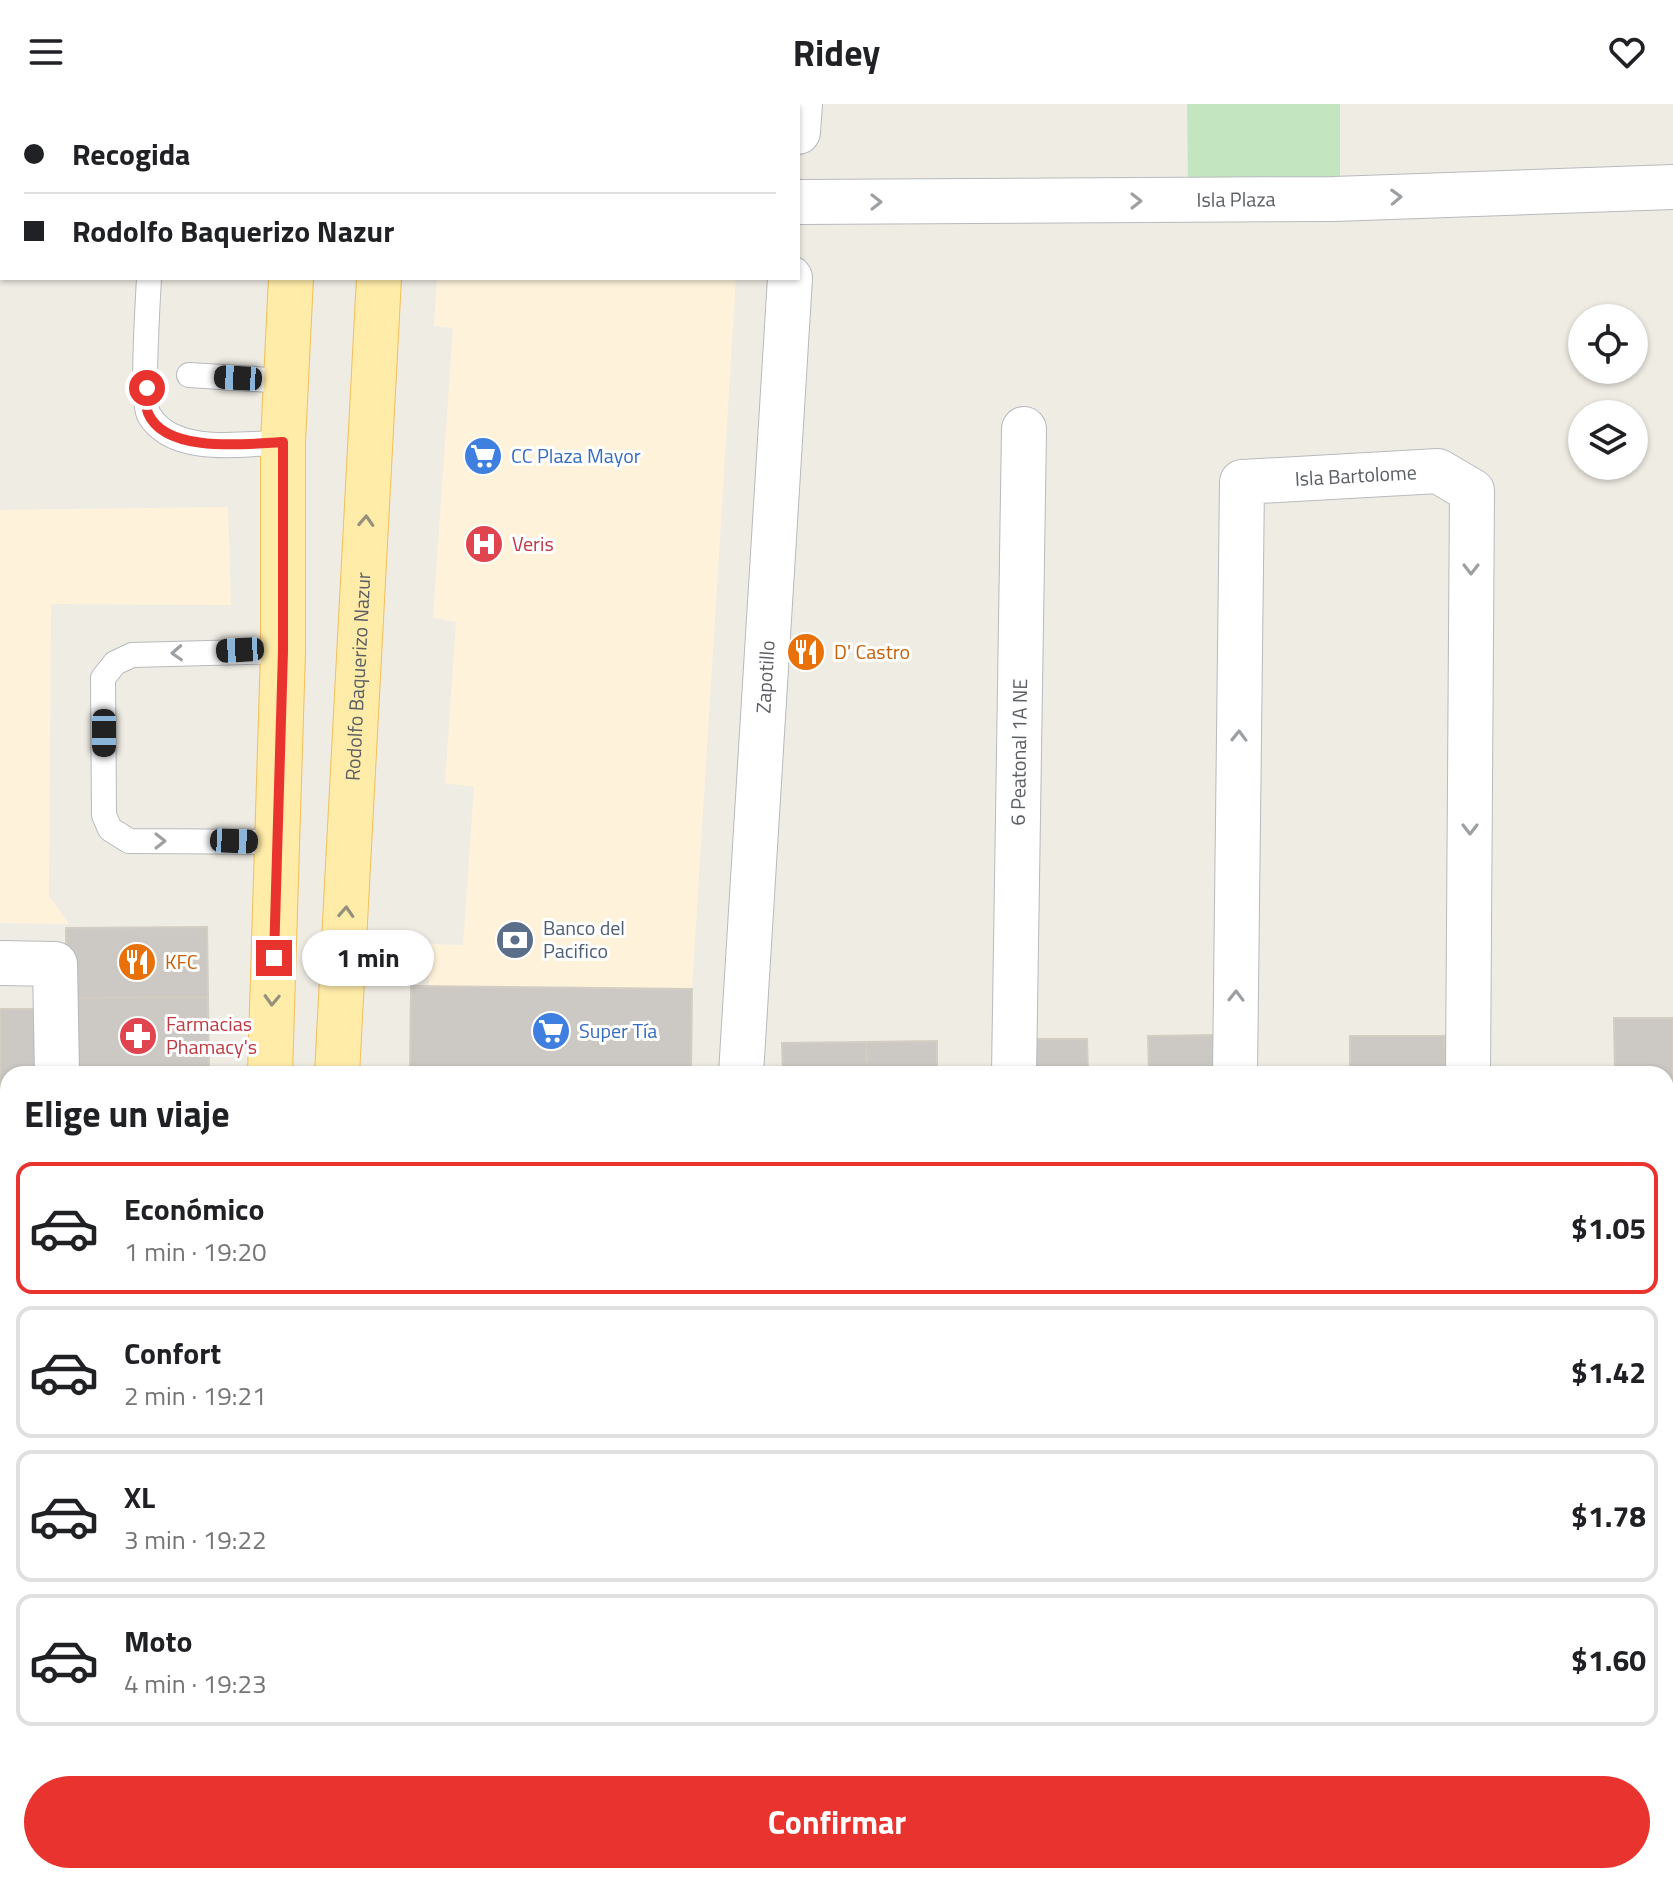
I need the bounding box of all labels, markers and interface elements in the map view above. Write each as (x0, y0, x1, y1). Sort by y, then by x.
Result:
text: Ridey (793, 25, 880, 80)
icon: menu (24, 30, 68, 74)
icon: heart (1605, 30, 1649, 74)
text: Recogida (72, 131, 190, 177)
street label: Isla Plaza (1196, 183, 1276, 215)
one-way arrow (1390, 189, 1403, 206)
one-way arrow (1130, 192, 1143, 210)
one-way arrow (870, 193, 883, 211)
text: Rodolfo Baquerizo Nazur (72, 208, 394, 254)
map controls (1568, 304, 1648, 480)
button: locate (1568, 304, 1648, 384)
car (213, 365, 263, 391)
route start (129, 370, 165, 406)
button: layers (1568, 400, 1648, 480)
supermarket icon: CC Plaza Mayor (462, 435, 504, 477)
place label: CC Plaza Mayor (511, 440, 641, 471)
street label: Isla Bartolome (1294, 456, 1418, 494)
one-way arrow (357, 514, 374, 527)
hospital icon: Veris (463, 523, 505, 565)
place label: Veris (512, 528, 554, 559)
one-way arrow (1463, 563, 1480, 576)
street label: Rodolfo Baquerizo Nazur (336, 571, 378, 782)
restaurant icon: D' Castro (785, 631, 827, 673)
place label: D' Castro (834, 636, 910, 667)
car (215, 637, 265, 663)
street label: Zapotillo (747, 639, 783, 714)
one-way arrow (170, 644, 183, 661)
street label: 6 Peatonal 1A NE (1002, 678, 1035, 826)
car (92, 709, 116, 757)
one-way arrow (1230, 729, 1248, 742)
one-way arrow (1461, 823, 1479, 836)
car (210, 828, 258, 854)
one-way arrow (154, 832, 167, 850)
one-way arrow (337, 905, 354, 918)
place label: Banco del Pacifico (543, 912, 625, 966)
bank icon: Banco del Pacifico (494, 919, 536, 961)
callout: 1 min (302, 930, 434, 986)
text: 1 min (336, 938, 400, 977)
route end (256, 940, 292, 976)
restaurant icon: KFC (116, 941, 158, 983)
place label: KFC (165, 946, 198, 977)
one-way arrow (1227, 989, 1245, 1002)
one-way arrow (264, 994, 281, 1007)
place label: Farmacias Phamacy's (166, 1008, 257, 1062)
supermarket icon: Super Tía (530, 1010, 572, 1052)
pharmacy icon: Farmacias Phamacy's (117, 1015, 159, 1057)
place label: Super Tía (579, 1015, 657, 1046)
text: Elige un viaje (24, 1086, 230, 1141)
text: Económico (124, 1186, 264, 1232)
icon: car (28, 1192, 100, 1264)
text: $1.05 (1571, 1205, 1646, 1251)
text: 1 min · 19:20 (124, 1232, 267, 1271)
text: Confort (124, 1330, 221, 1376)
icon: car (28, 1336, 100, 1408)
text: $1.42 (1571, 1349, 1646, 1395)
text: 2 min · 19:21 (124, 1376, 267, 1415)
text: XL (124, 1474, 155, 1520)
icon: car (28, 1480, 100, 1552)
text: $1.78 (1571, 1493, 1646, 1539)
text: 3 min · 19:22 (124, 1520, 267, 1559)
text: Moto (124, 1618, 192, 1664)
icon: car (28, 1624, 100, 1696)
text: $1.60 (1571, 1637, 1646, 1683)
text: 4 min · 19:23 (124, 1664, 267, 1703)
button: Confirmar (24, 1776, 1650, 1868)

